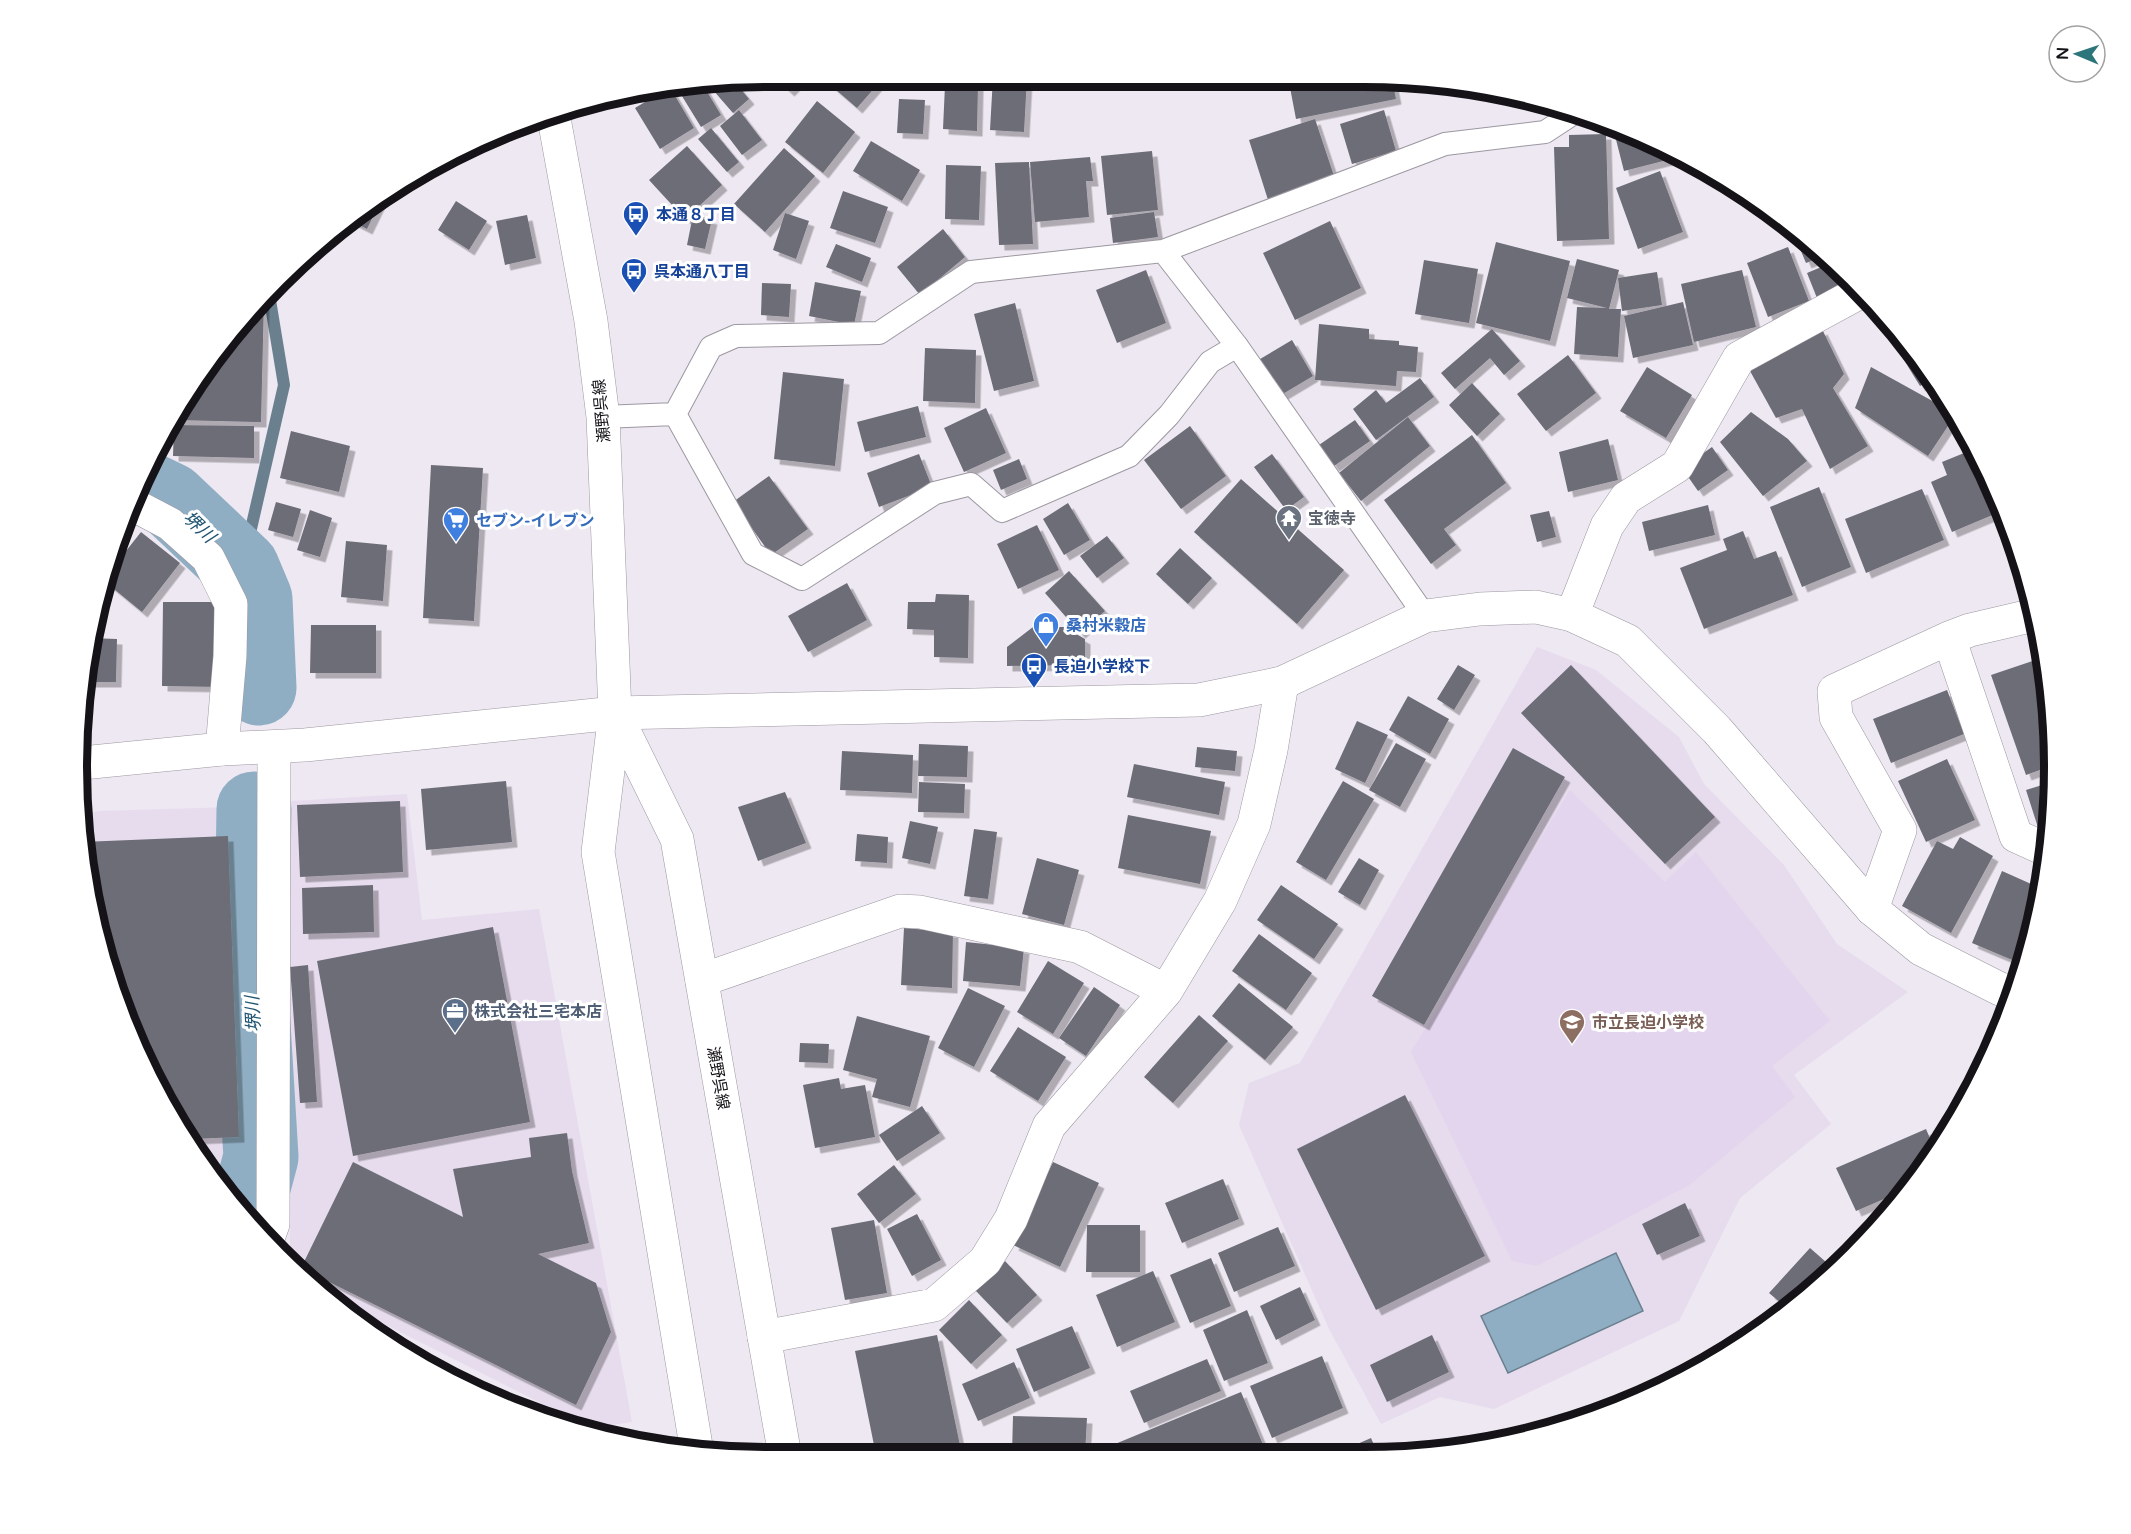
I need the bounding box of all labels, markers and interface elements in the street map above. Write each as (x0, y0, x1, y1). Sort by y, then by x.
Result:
north arrow (2047, 24, 2107, 84)
text: N (2053, 47, 2073, 60)
bus stop icon: 本通８丁目 (621, 199, 651, 237)
place label: 本通８丁目 (656, 205, 736, 225)
bus stop icon: 呉本通八丁目 (619, 256, 649, 294)
place label: 呉本通八丁目 (654, 262, 750, 282)
street label: 瀬野呉線 (589, 378, 615, 444)
temple icon: 宝徳寺 (1274, 503, 1304, 541)
supermarket icon: セブン-イレブン (441, 505, 471, 543)
water label: 堺川 (178, 507, 221, 549)
place label: 宝徳寺 (1308, 509, 1356, 529)
place label: セブン-イレブン (476, 511, 595, 531)
shop icon: 桑村米穀店 (1031, 610, 1061, 648)
place label: 桑村米穀店 (1066, 616, 1146, 636)
bus stop icon: 長迫小学校下 (1019, 651, 1049, 689)
place label: 長迫小学校下 (1054, 657, 1150, 677)
water label: 堺川 (241, 993, 265, 1033)
office icon: 株式会社三宅本店 (440, 996, 470, 1034)
place label: 株式会社三宅本店 (474, 1002, 602, 1022)
school or university icon: 市立長迫小学校 (1557, 1007, 1587, 1045)
place label: 市立長迫小学校 (1592, 1013, 1704, 1033)
street label: 瀬野呉線 (703, 1045, 733, 1111)

